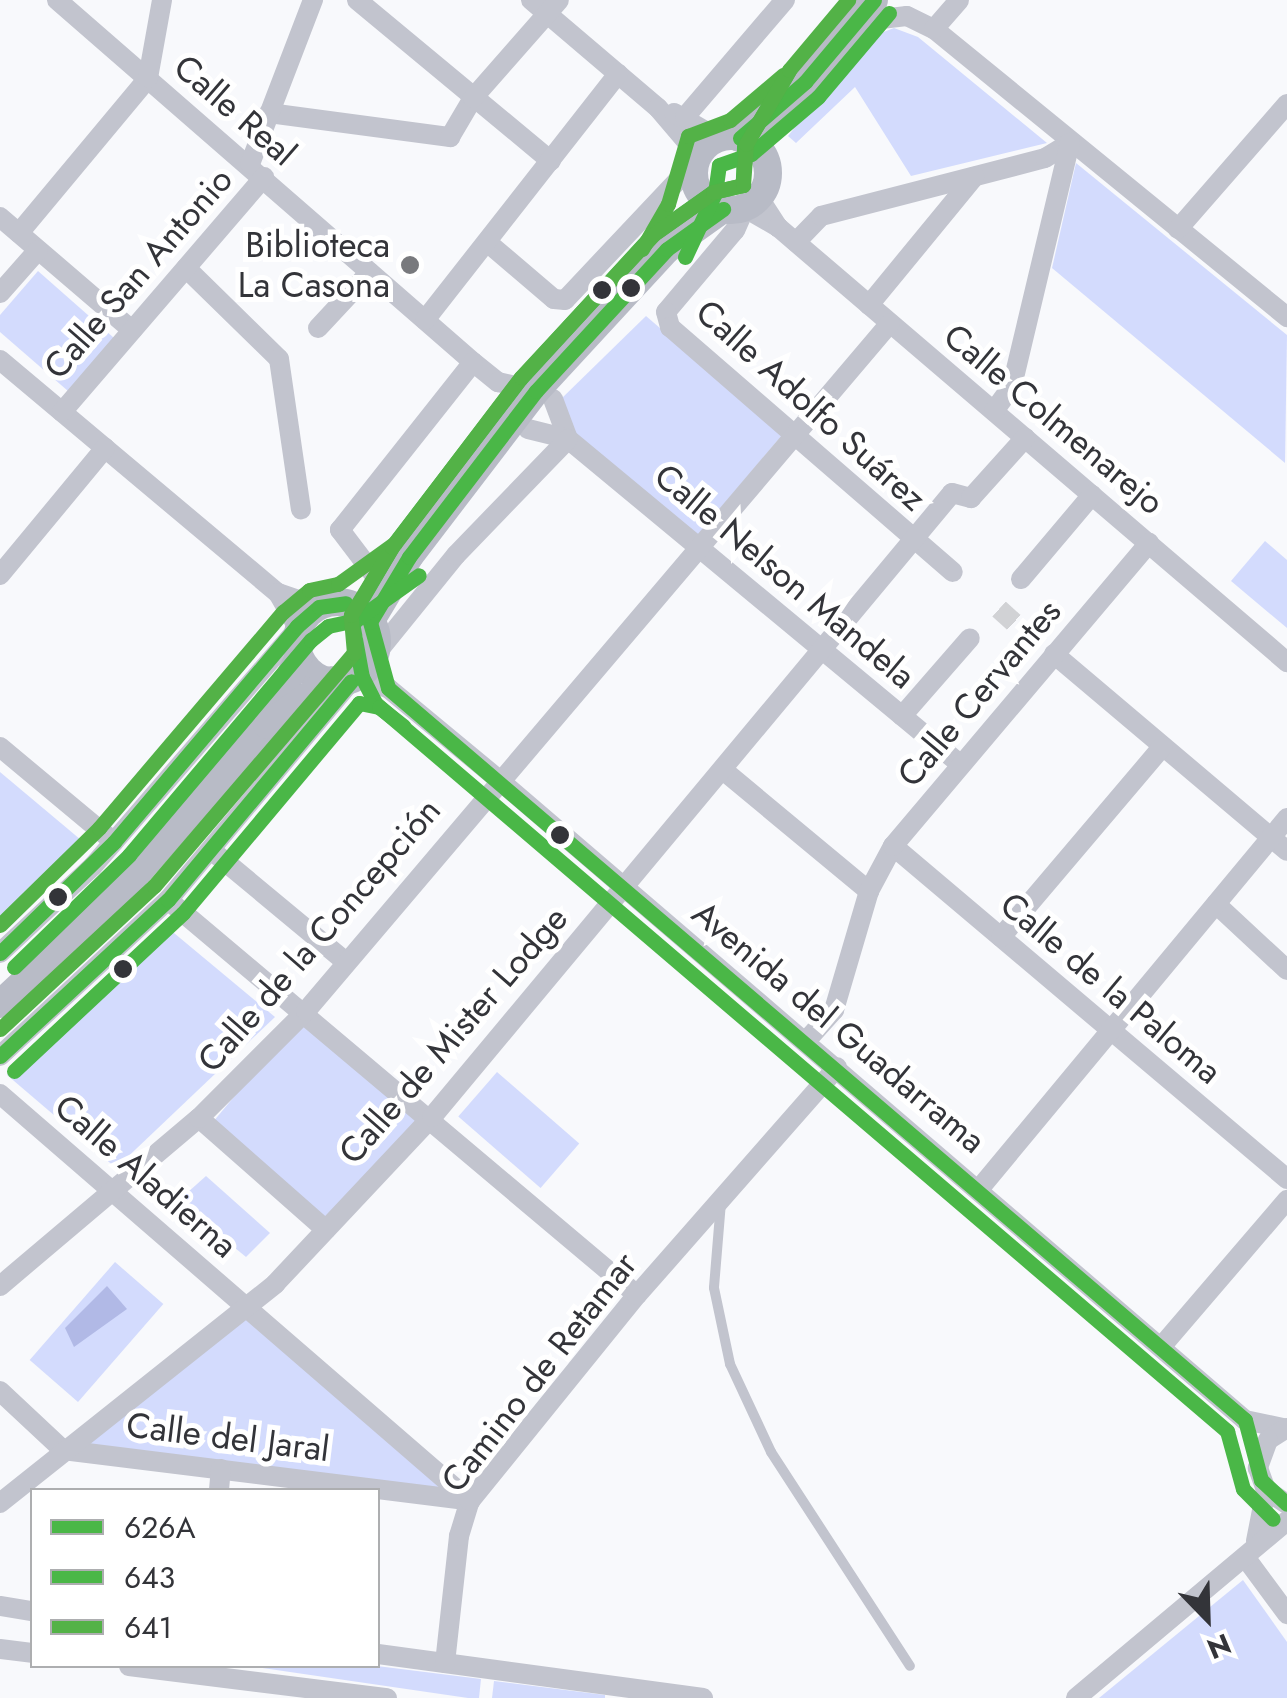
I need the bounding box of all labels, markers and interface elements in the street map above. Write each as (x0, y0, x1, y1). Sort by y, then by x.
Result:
street label: Calle Real (165, 46, 305, 174)
street label: Calle San Antonio (35, 159, 241, 387)
place label: Biblioteca La Casona (238, 224, 390, 306)
marker: Biblioteca La Casona (399, 254, 421, 276)
unlabelled marker (621, 278, 641, 298)
unlabelled marker (592, 280, 612, 300)
street label: Calle Adolfo Suárez (687, 291, 935, 519)
street label: Calle Colmenarejo (935, 315, 1173, 523)
street label: Calle Nelson Mandela (646, 455, 924, 697)
street label: Calle Cervantes (888, 591, 1070, 795)
street label: Calle de la Concepción (189, 790, 449, 1080)
unlabelled marker (550, 825, 570, 845)
street label: Calle de la Paloma (992, 883, 1230, 1093)
unlabelled marker (48, 887, 68, 907)
street label: Avenida del Guadarrama (684, 892, 994, 1162)
street label: Calle de Mister Lodge (330, 898, 576, 1172)
unlabelled marker (113, 959, 133, 979)
street label: Calle Aladierna (46, 1085, 246, 1267)
street label: Camino de Retamar (432, 1244, 646, 1500)
street label: Calle del Jaral (124, 1404, 332, 1470)
legend (30, 1488, 380, 1668)
text: 626A (124, 1506, 195, 1549)
text: 643 (124, 1556, 175, 1599)
north arrow (1157, 1568, 1257, 1668)
text: 641 (124, 1606, 172, 1649)
text: N (1201, 1623, 1237, 1669)

